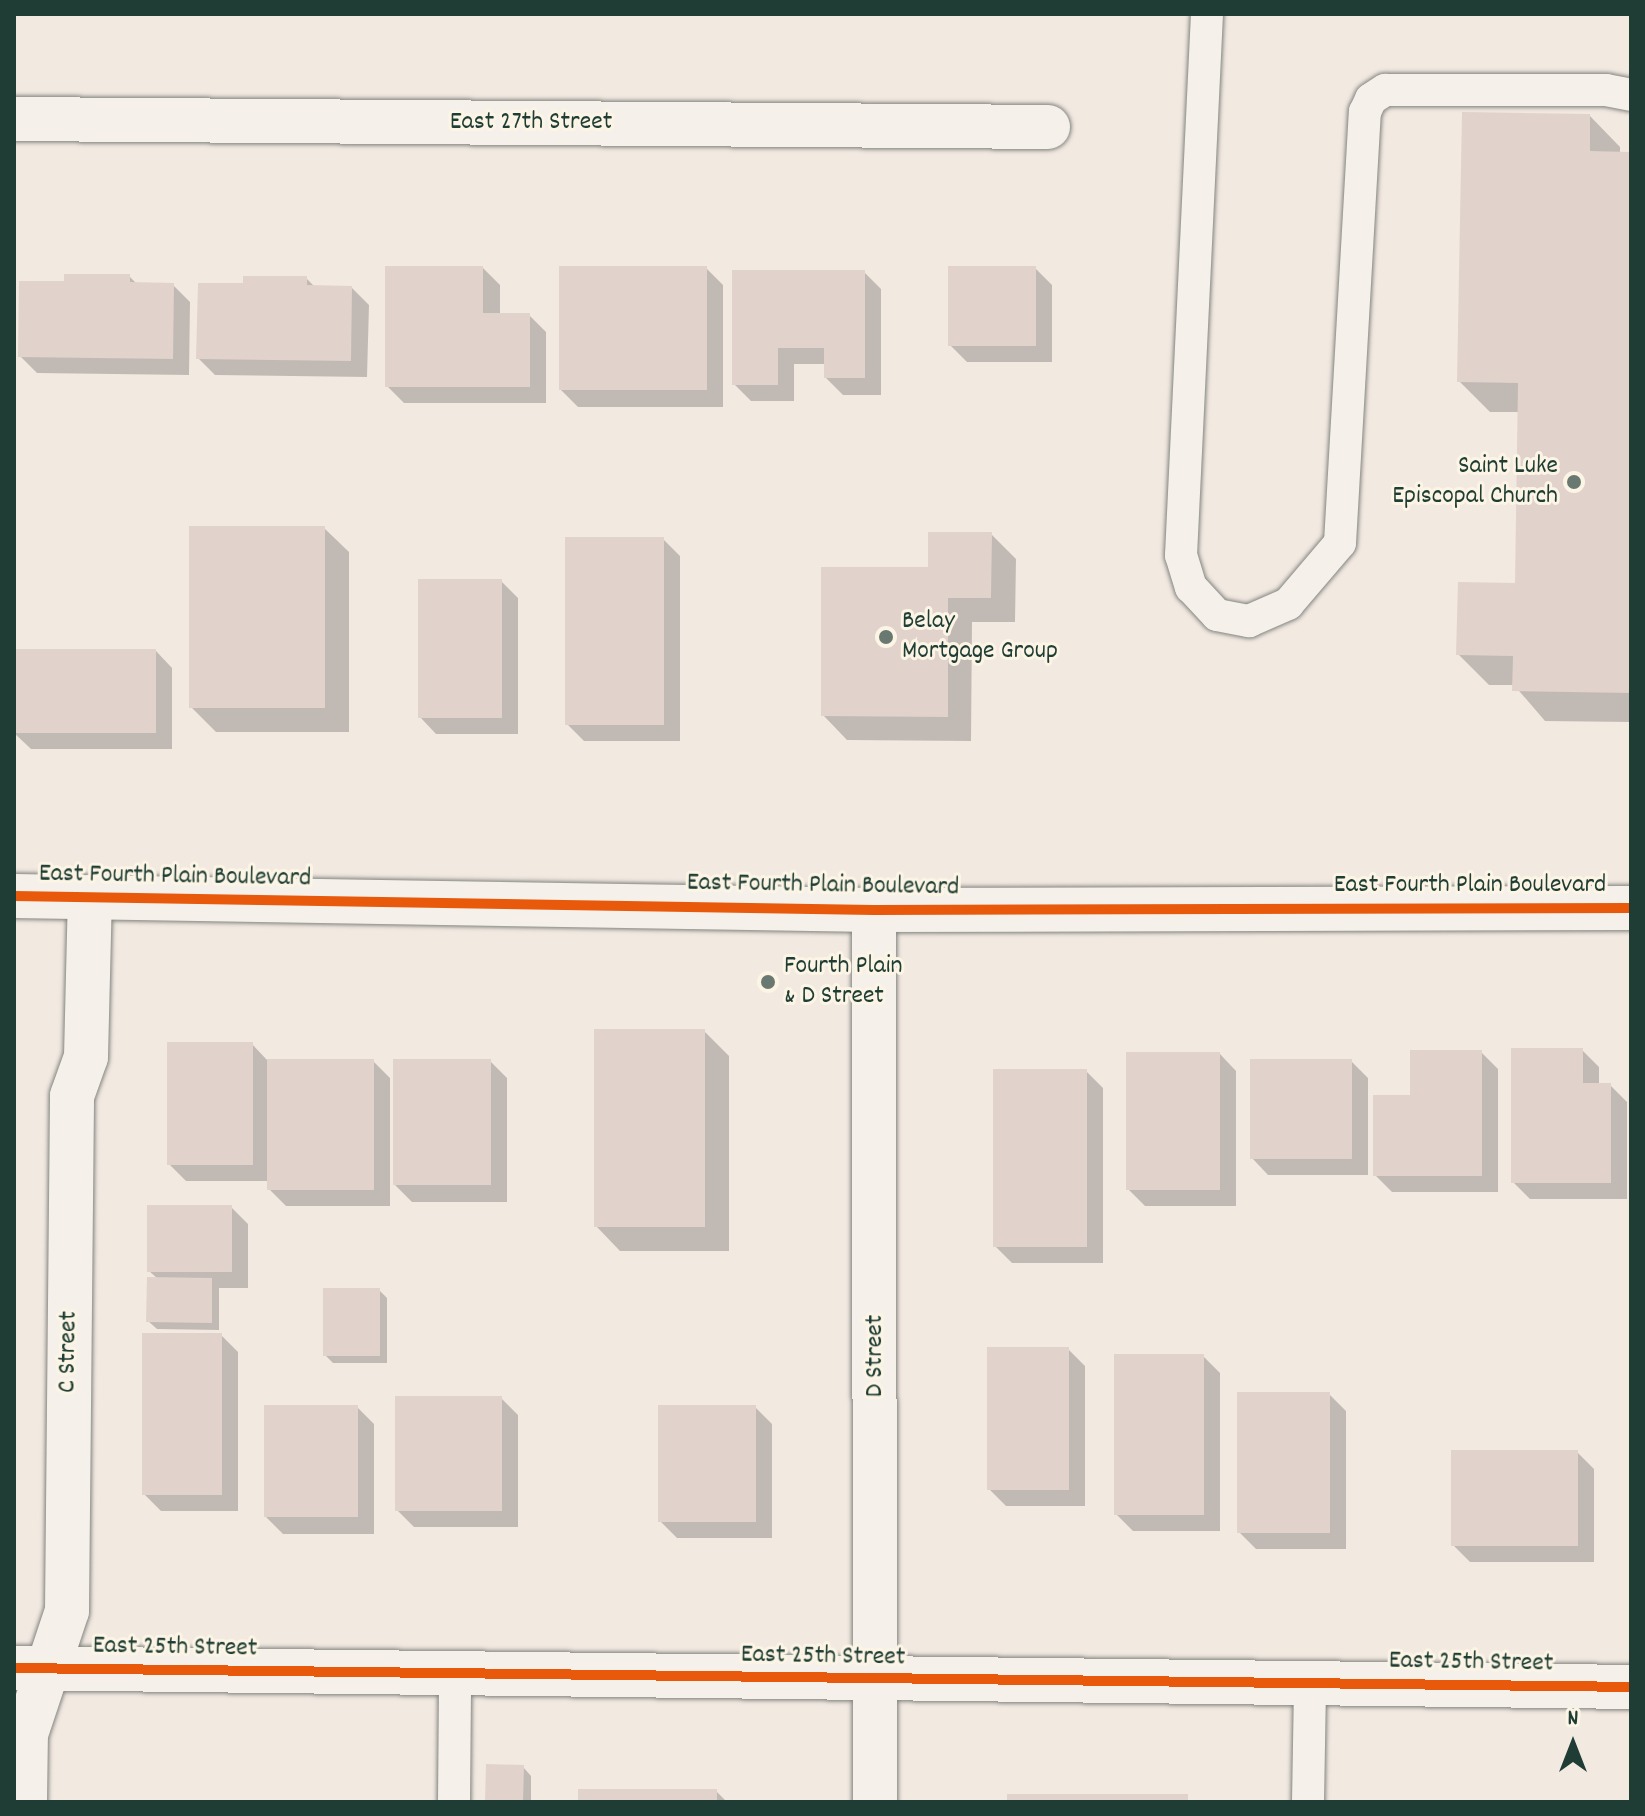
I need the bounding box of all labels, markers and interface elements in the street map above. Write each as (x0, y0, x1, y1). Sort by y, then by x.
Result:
street label: East 27th Street (450, 107, 612, 139)
place label: Saint Luke Episcopal Church (1392, 451, 1558, 512)
marker: Saint Luke Episcopal Church (1565, 473, 1583, 491)
place label: Belay Mortgage Group (902, 606, 1058, 668)
marker: Belay Mortgage Group (877, 628, 895, 646)
street label: East Fourth Plain Boulevard (39, 859, 311, 895)
street label: East Fourth Plain Boulevard (687, 868, 959, 904)
street label: East Fourth Plain Boulevard (1334, 870, 1606, 902)
place label: Fourth Plain & D Street (784, 951, 902, 1012)
marker: Fourth Plain & D Street (759, 973, 777, 991)
street label: C Street (53, 1311, 85, 1393)
street label: D Street (860, 1315, 892, 1397)
street label: East 25th Street (92, 1631, 258, 1665)
street label: East 25th Street (740, 1640, 906, 1674)
street label: East 25th Street (1388, 1646, 1554, 1680)
north arrow (1533, 1704, 1613, 1784)
text: N (1568, 1704, 1578, 1735)

